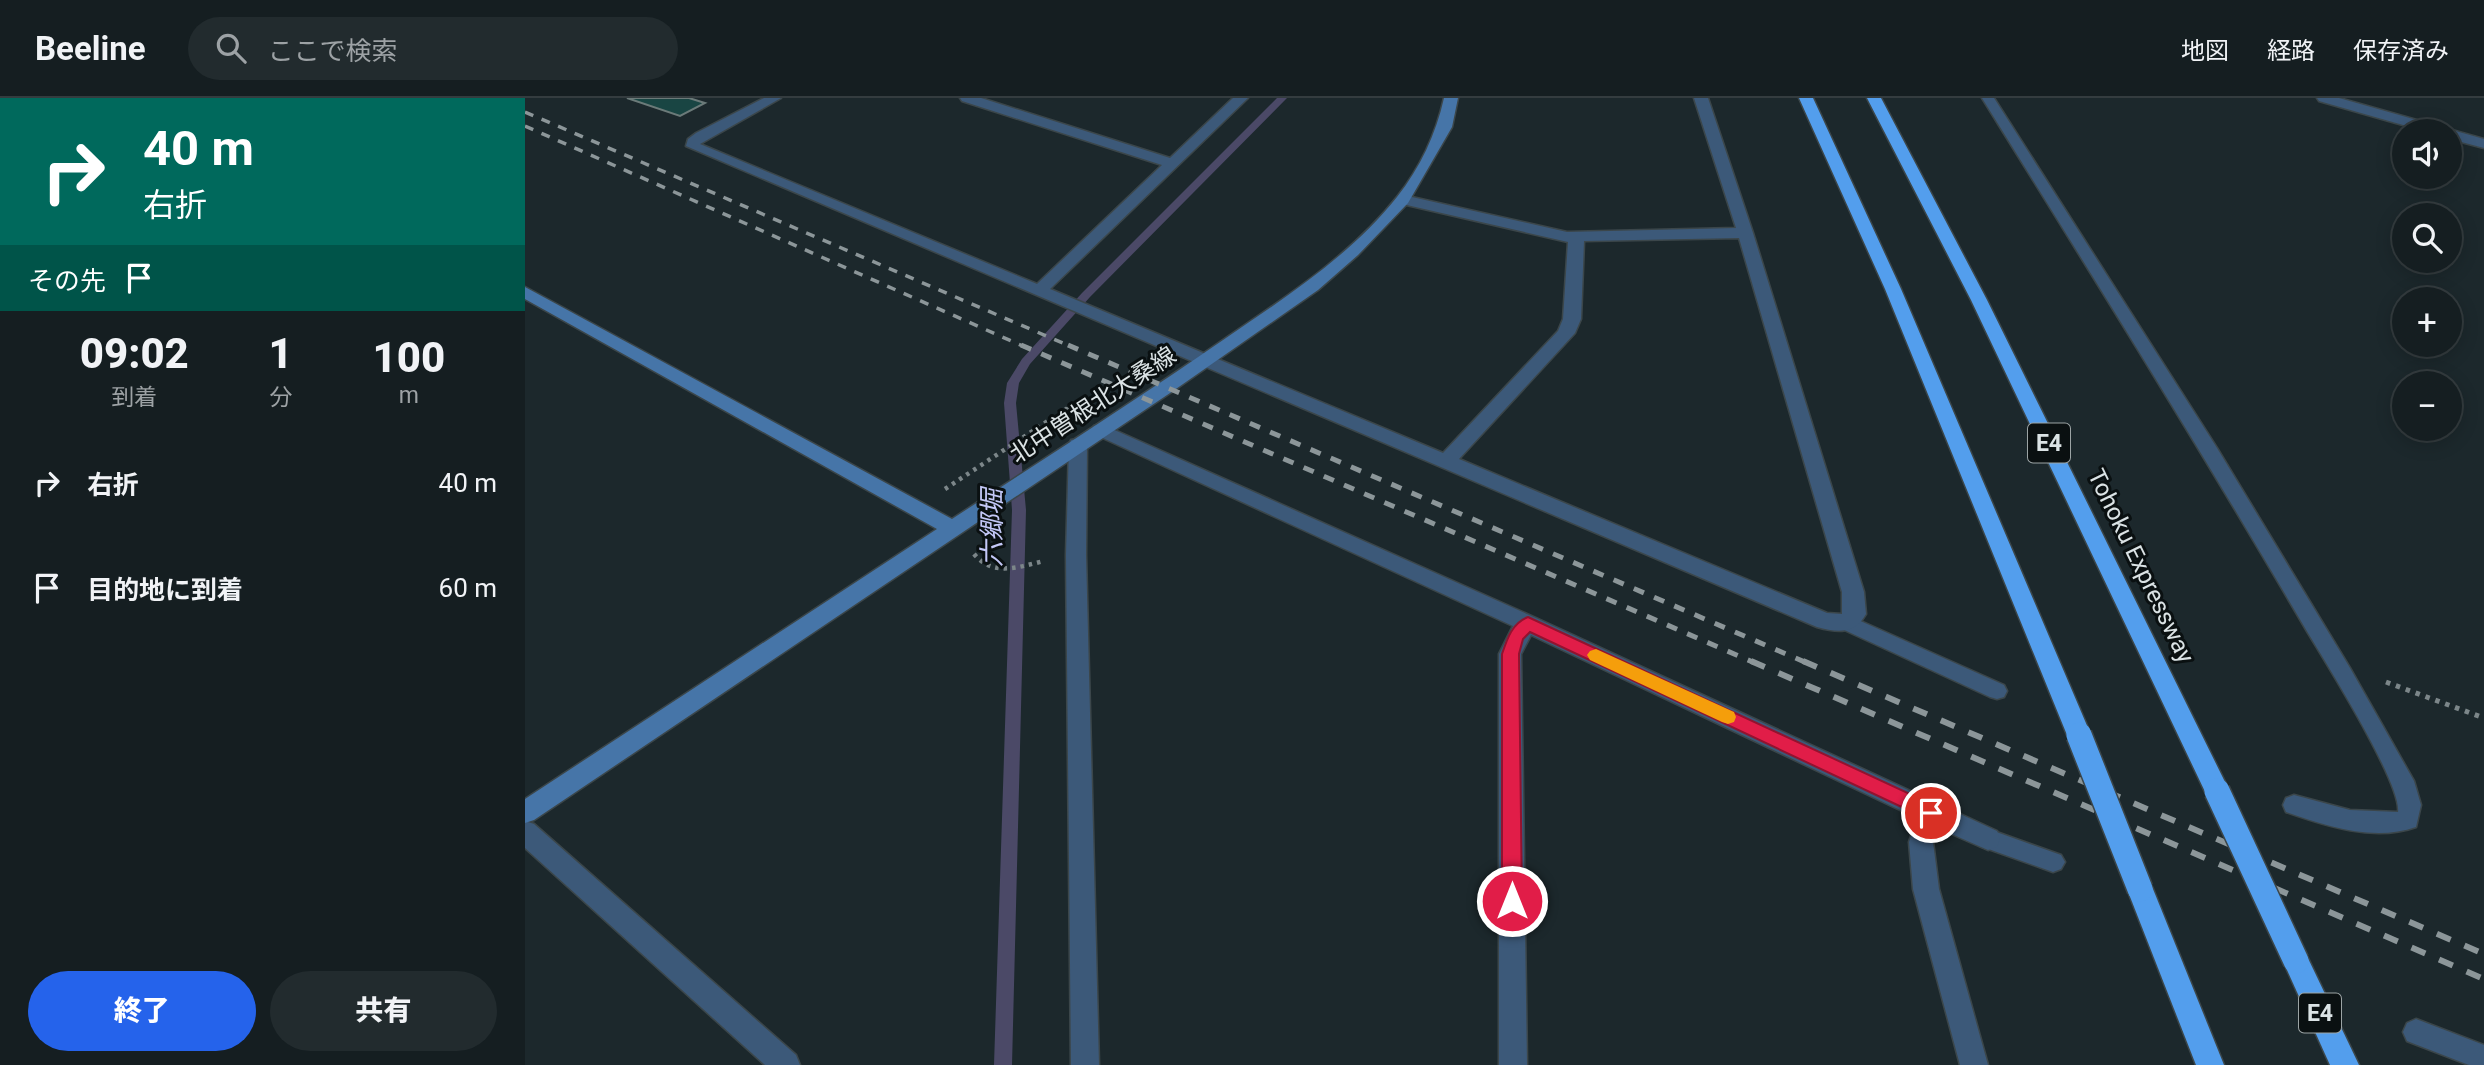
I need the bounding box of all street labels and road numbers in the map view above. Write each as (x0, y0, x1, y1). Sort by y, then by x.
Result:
street label: 北中曽根北大桑線 (1005, 341, 1181, 469)
road number: E4 (2028, 424, 2070, 462)
street label: Tohoku Expressway (2082, 465, 2200, 668)
road number: E4 (2299, 994, 2341, 1032)

